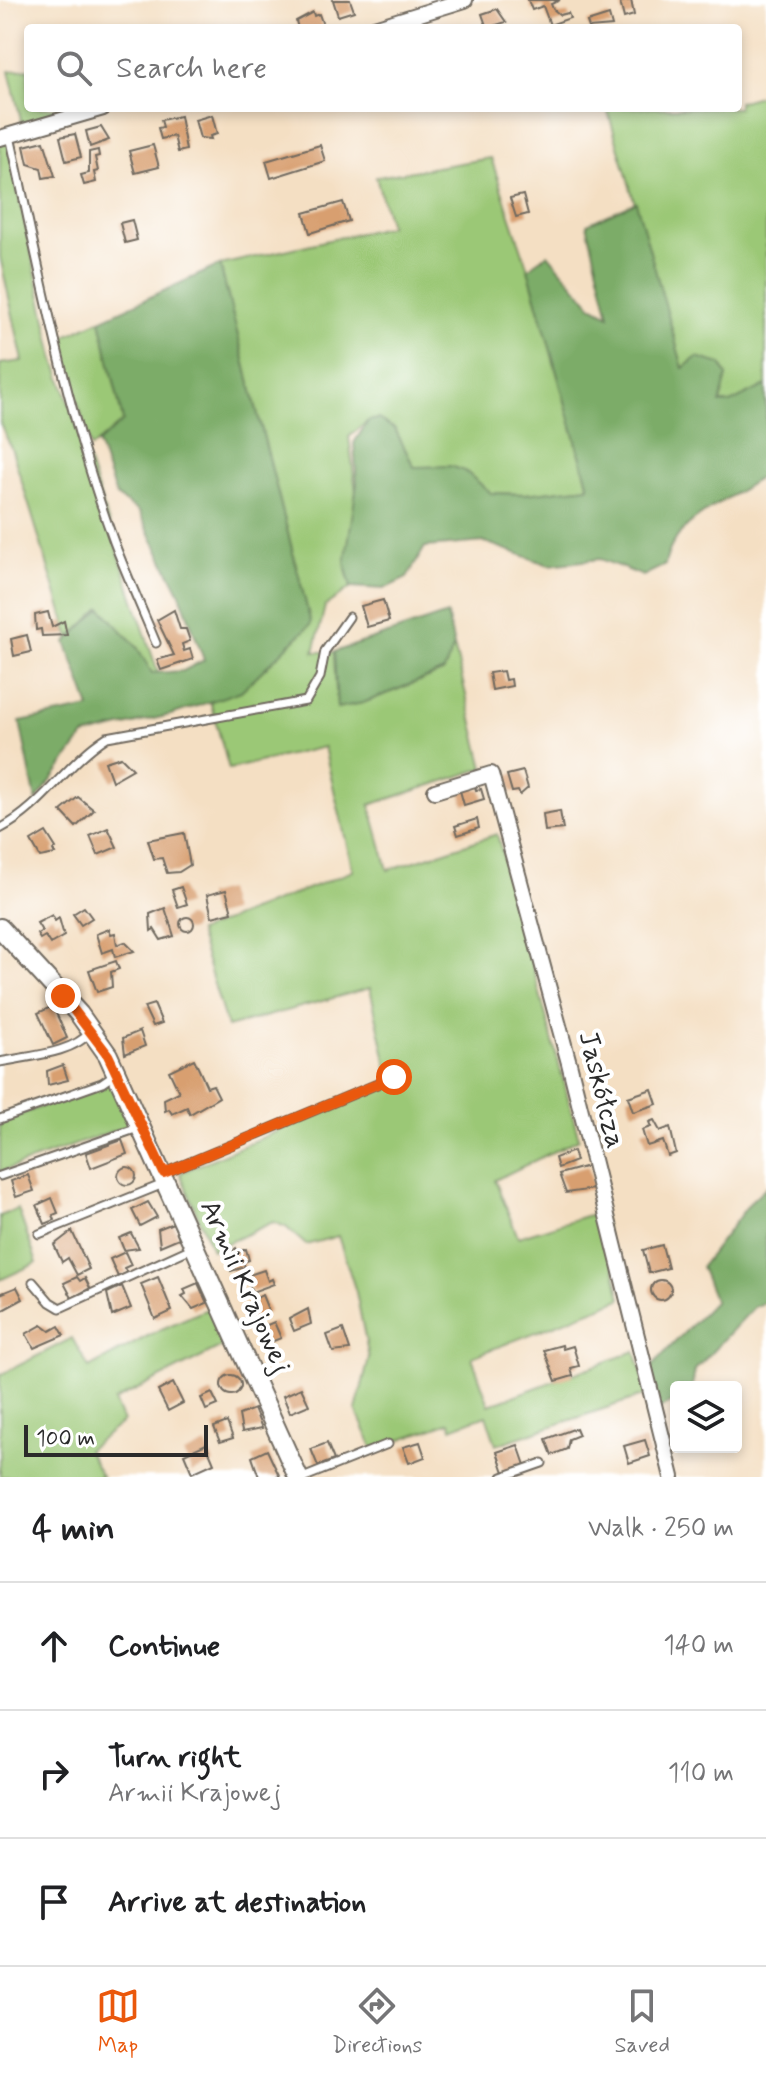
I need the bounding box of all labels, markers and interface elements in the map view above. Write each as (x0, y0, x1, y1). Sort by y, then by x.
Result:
search box (24, 24, 742, 112)
icon: search (52, 46, 96, 90)
text: Search here (116, 49, 267, 88)
route end (45, 978, 81, 1014)
street label: Jaskółcza (569, 1028, 633, 1152)
route start (376, 1059, 412, 1095)
street label: Armii Krajowej (190, 1194, 300, 1380)
map controls (670, 1381, 742, 1453)
button: layers (670, 1381, 742, 1453)
scale bar (24, 1421, 208, 1457)
text: 100 m (36, 1425, 95, 1453)
text: 4 min (32, 1507, 115, 1552)
text: Walk · 250 m (588, 1512, 734, 1546)
icon: ahead (32, 1624, 76, 1668)
text: Continue (108, 1627, 220, 1666)
text: 140 m (663, 1629, 734, 1663)
text: Turn right (108, 1738, 241, 1777)
icon: right (32, 1752, 76, 1796)
text: 110 m (668, 1757, 734, 1791)
text: Armii Krajowej (108, 1777, 281, 1811)
icon: arrive (32, 1880, 76, 1924)
text: Arrive at destination (108, 1883, 366, 1922)
tab: Map (96, 1984, 140, 2060)
tab: Directions (332, 1984, 422, 2060)
tab: Saved (614, 1984, 670, 2060)

